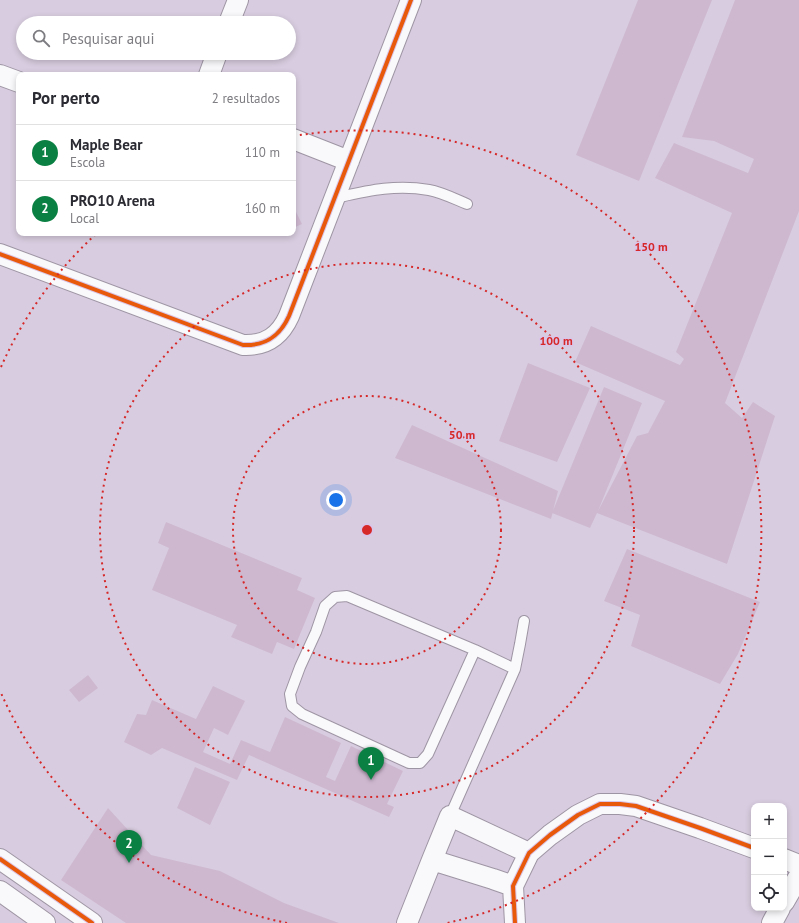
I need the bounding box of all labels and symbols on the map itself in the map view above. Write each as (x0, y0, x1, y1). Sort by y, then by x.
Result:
text: 150 m (634, 239, 668, 254)
text: 100 m (539, 333, 573, 348)
text: 50 m (449, 427, 475, 442)
your location (326, 490, 346, 510)
centre of rings (360, 523, 374, 537)
pin: 1 (358, 747, 384, 780)
pin: 2 (116, 830, 142, 863)

